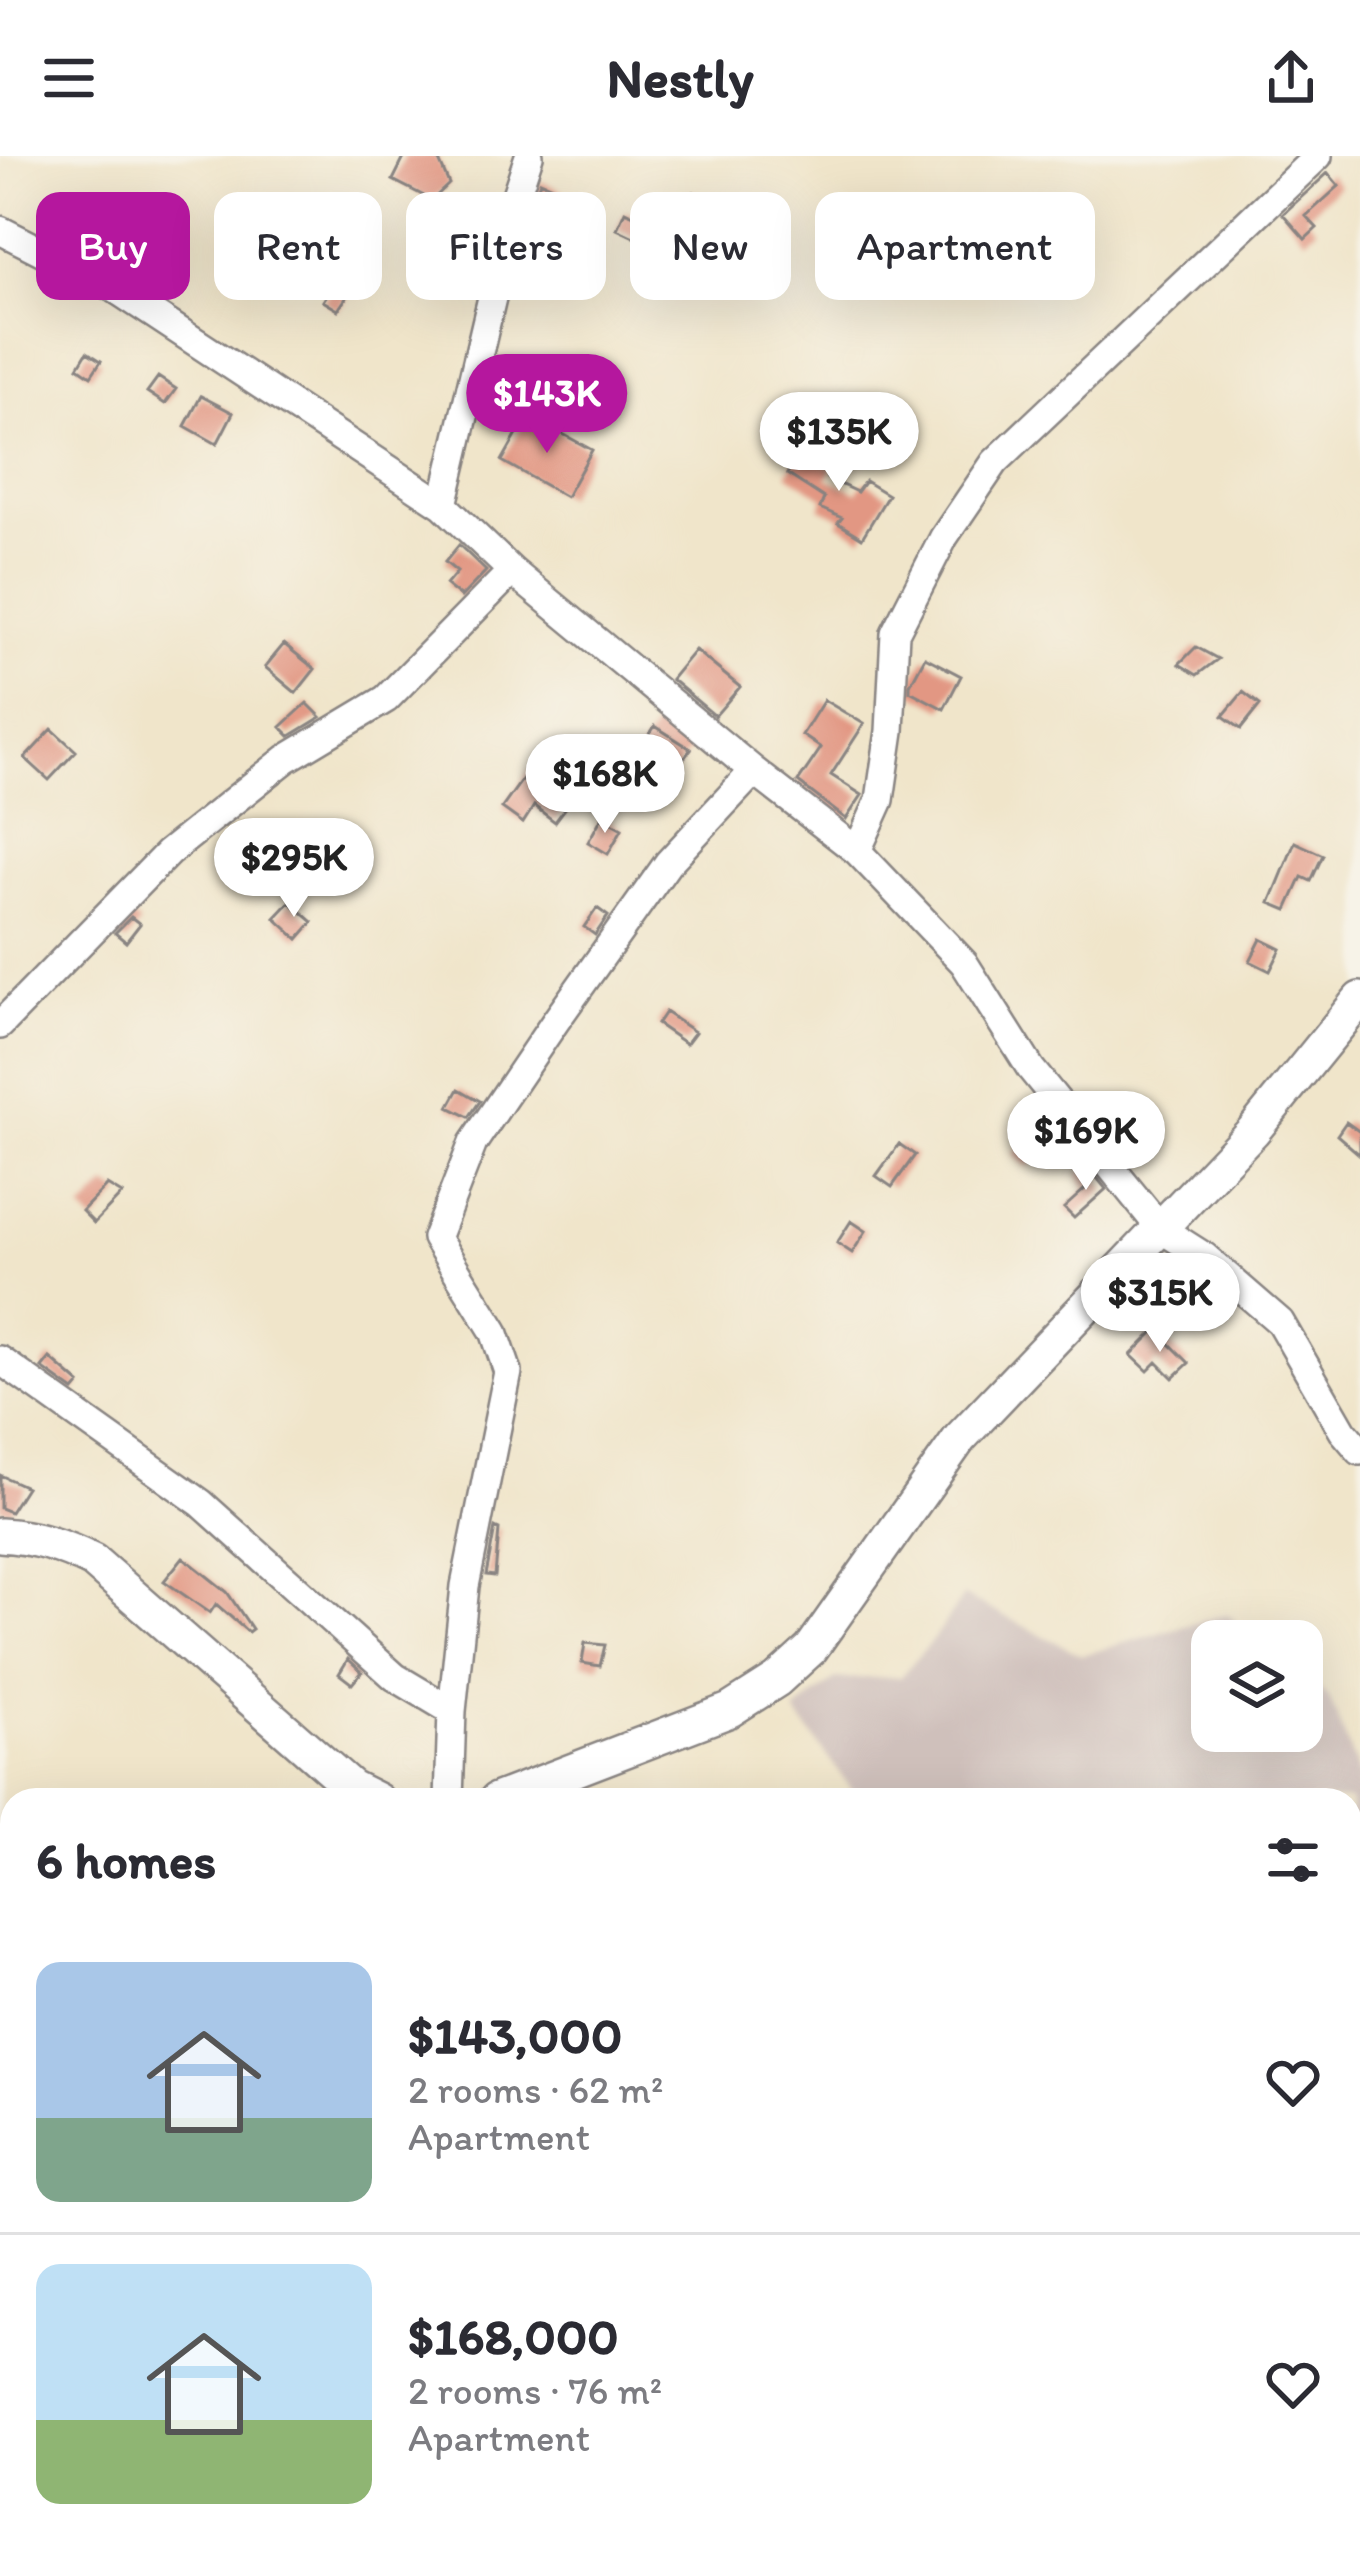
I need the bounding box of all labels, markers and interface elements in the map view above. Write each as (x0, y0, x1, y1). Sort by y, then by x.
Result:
icon: menu (36, 45, 102, 111)
icon: share (1258, 45, 1324, 111)
text: Nestly (606, 46, 754, 111)
chip: Buy (36, 192, 190, 300)
chip: Rent (214, 192, 382, 300)
chip: Filters (406, 192, 606, 300)
chip: New (630, 192, 791, 300)
chip: Apartment (815, 192, 1095, 300)
pin: $143K (463, 354, 631, 456)
text: $143K (493, 369, 601, 416)
pin: $135K (755, 392, 923, 494)
text: $135K (787, 407, 891, 454)
pin: $168K (521, 734, 689, 836)
text: $168K (553, 749, 657, 796)
pin: $295K (210, 818, 378, 920)
text: $295K (241, 833, 347, 880)
pin: $169K (1002, 1091, 1170, 1193)
text: $169K (1034, 1106, 1138, 1153)
pin: $315K (1076, 1253, 1244, 1355)
text: $315K (1108, 1268, 1212, 1315)
map controls (1191, 1620, 1323, 1752)
button: layers (1191, 1620, 1323, 1752)
icon: filters (1260, 1827, 1326, 1893)
text: 6 homes (36, 1830, 216, 1891)
text: $143,000 (408, 2005, 622, 2066)
icon: home (132, 2010, 276, 2154)
icon: heart (1260, 2049, 1326, 2115)
text: 2 rooms · 62 m² (408, 2066, 663, 2113)
text: Apartment (408, 2113, 590, 2160)
text: $168,000 (408, 2306, 619, 2367)
icon: home (132, 2312, 276, 2456)
icon: heart (1260, 2351, 1326, 2417)
text: 2 rooms · 76 m² (408, 2367, 662, 2414)
text: Apartment (408, 2414, 590, 2461)

